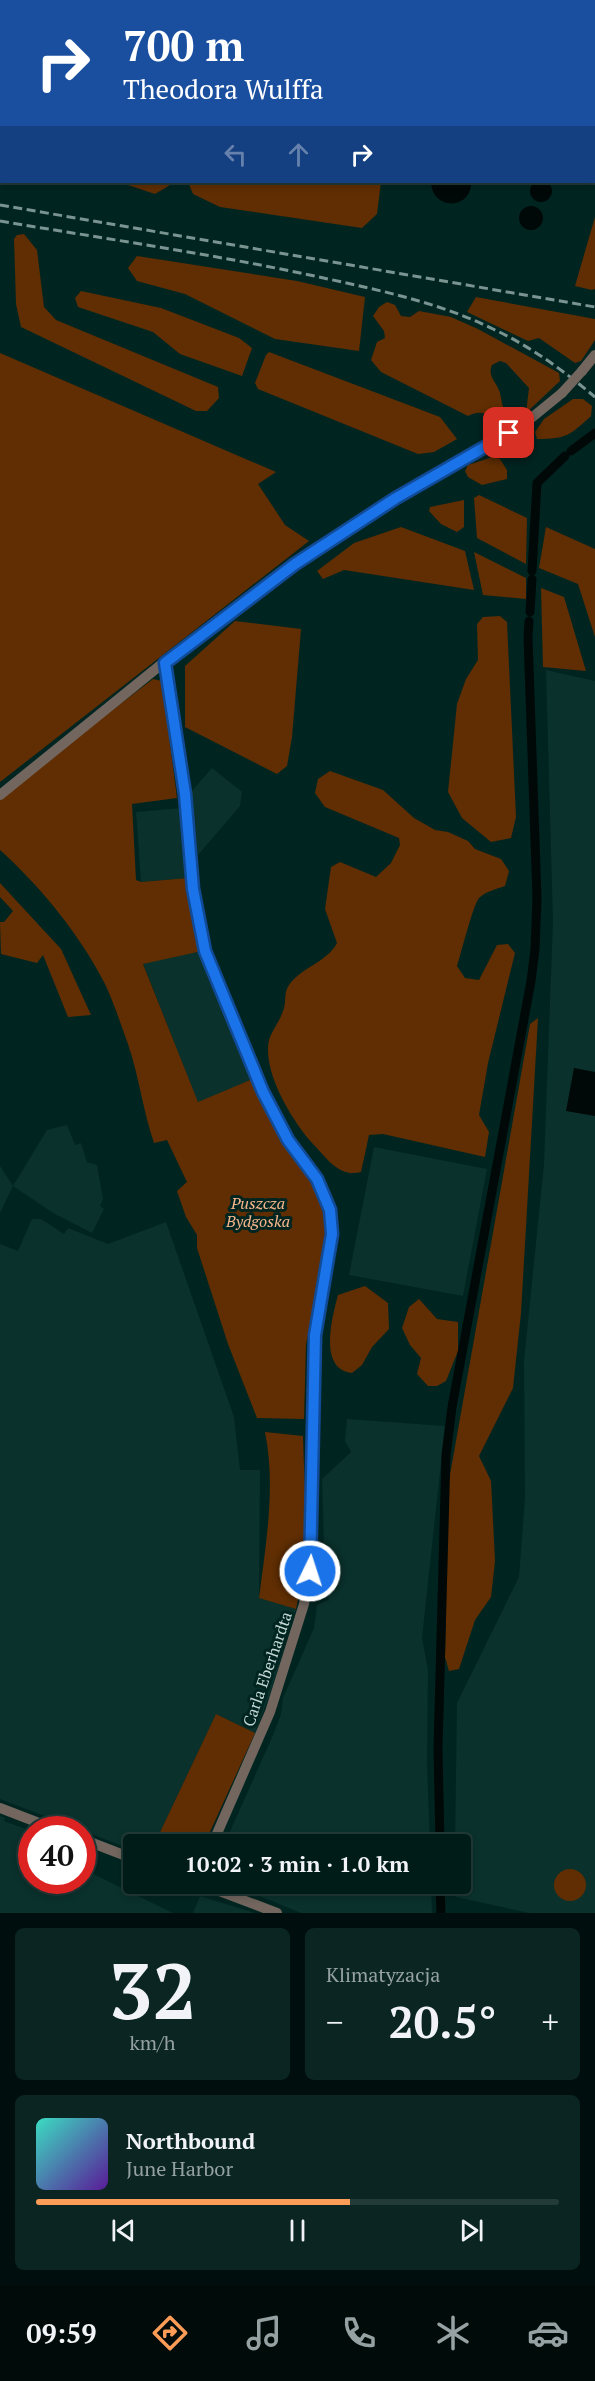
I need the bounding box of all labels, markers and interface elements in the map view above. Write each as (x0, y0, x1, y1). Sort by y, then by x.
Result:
text: 700 m (123, 17, 244, 73)
icon: right (24, 24, 102, 102)
text: Theodora Wulffa (123, 71, 324, 107)
icon: left (219, 138, 252, 171)
icon: ahead (282, 138, 315, 171)
icon: right (345, 138, 378, 171)
pin (483, 407, 534, 458)
icon: arrive (492, 416, 525, 449)
park label: Puszcza Bydgoska (225, 1192, 290, 1232)
position arrow (278, 1539, 342, 1603)
street label: Carla Eberhardta (237, 1609, 297, 1729)
speed limit sign: 40 (18, 1816, 96, 1894)
text: 10:02 · 3 min · 1.0 km (185, 1849, 409, 1878)
text: 32 (108, 1938, 197, 2041)
text: Klimatyzacja (326, 1961, 440, 1988)
text: 20.5° (388, 1991, 497, 2051)
text: − (326, 2000, 344, 2043)
text: + (541, 2000, 559, 2043)
text: km/h (129, 2029, 176, 2056)
text: Northbound (126, 2126, 255, 2155)
text: June Harbor (126, 2155, 233, 2182)
icon: previous (107, 2214, 140, 2247)
icon: pause (281, 2214, 314, 2247)
icon: next (455, 2214, 488, 2247)
icon: directions (149, 2312, 191, 2354)
icon: music (243, 2312, 285, 2354)
icon: phone (338, 2312, 380, 2354)
icon: climate (432, 2312, 474, 2354)
icon: car (527, 2312, 569, 2354)
text: 09:59 (26, 2315, 97, 2351)

